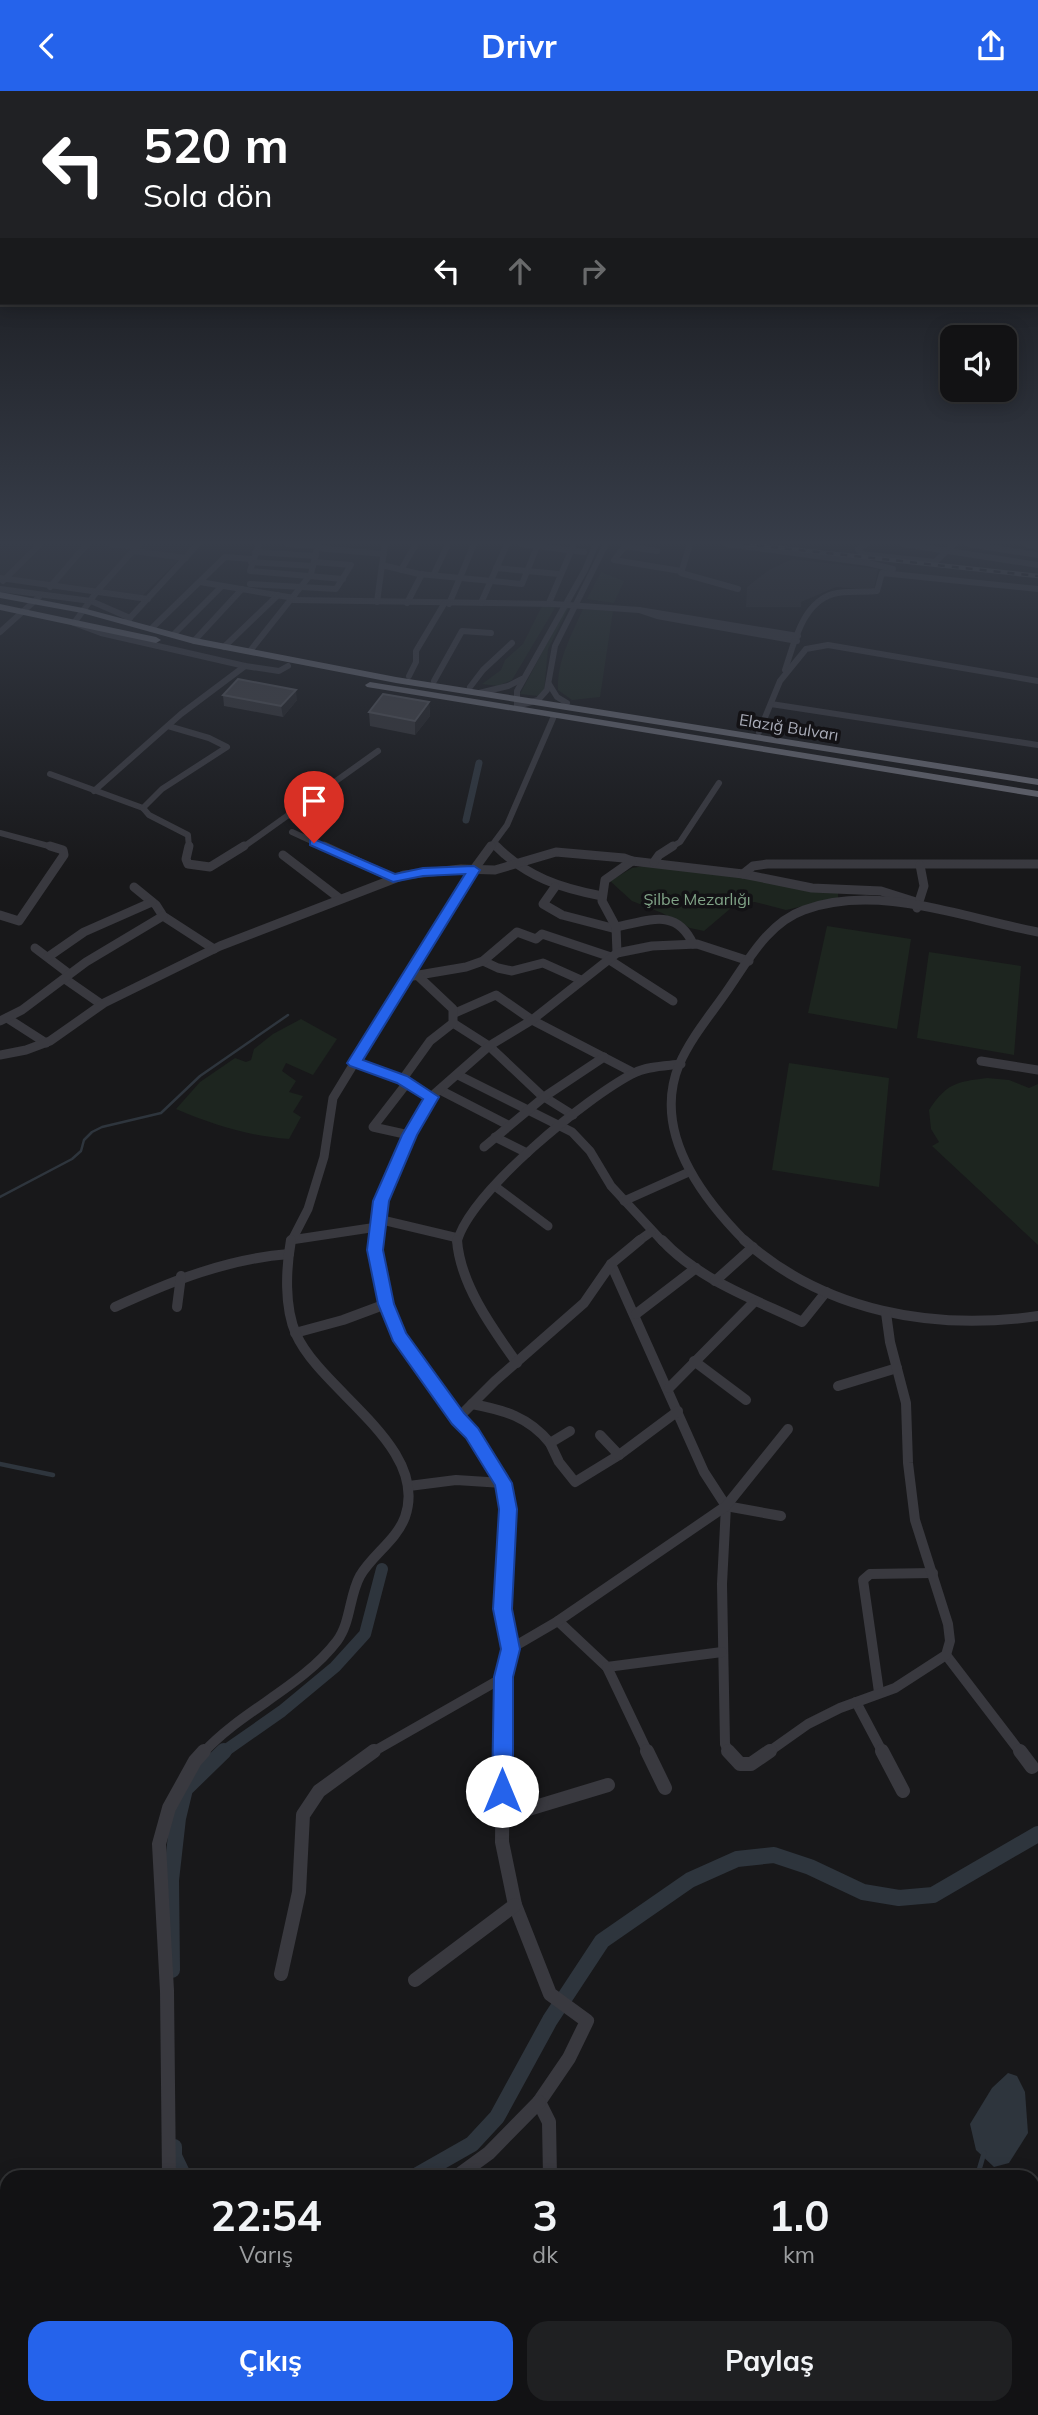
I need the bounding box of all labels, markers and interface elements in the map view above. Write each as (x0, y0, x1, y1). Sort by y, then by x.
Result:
text: Drivr (481, 26, 557, 66)
icon: back (28, 27, 66, 65)
icon: share (972, 27, 1010, 65)
text: 520 m (143, 114, 289, 175)
icon: left (28, 119, 119, 210)
text: Sola dön (143, 175, 273, 215)
icon: left (428, 252, 466, 290)
icon: ahead (501, 252, 539, 290)
icon: right (574, 252, 612, 290)
map controls (940, 325, 1017, 402)
button: sound (940, 325, 1017, 402)
street label: Elazığ Bulvarı (738, 709, 840, 745)
pin (284, 771, 344, 843)
icon: arrive (295, 782, 333, 820)
park label: Şilbe Mezarlığı (643, 889, 751, 909)
position arrow (465, 1754, 539, 1828)
text: 22:54 (211, 2189, 322, 2242)
text: 3 (533, 2189, 558, 2242)
text: 1.0 (769, 2189, 829, 2242)
text: Varış (239, 2240, 293, 2269)
text: dk (532, 2240, 558, 2269)
text: km (783, 2240, 815, 2269)
button: Çıkış (28, 2321, 513, 2401)
button: Paylaş (527, 2321, 1012, 2401)

